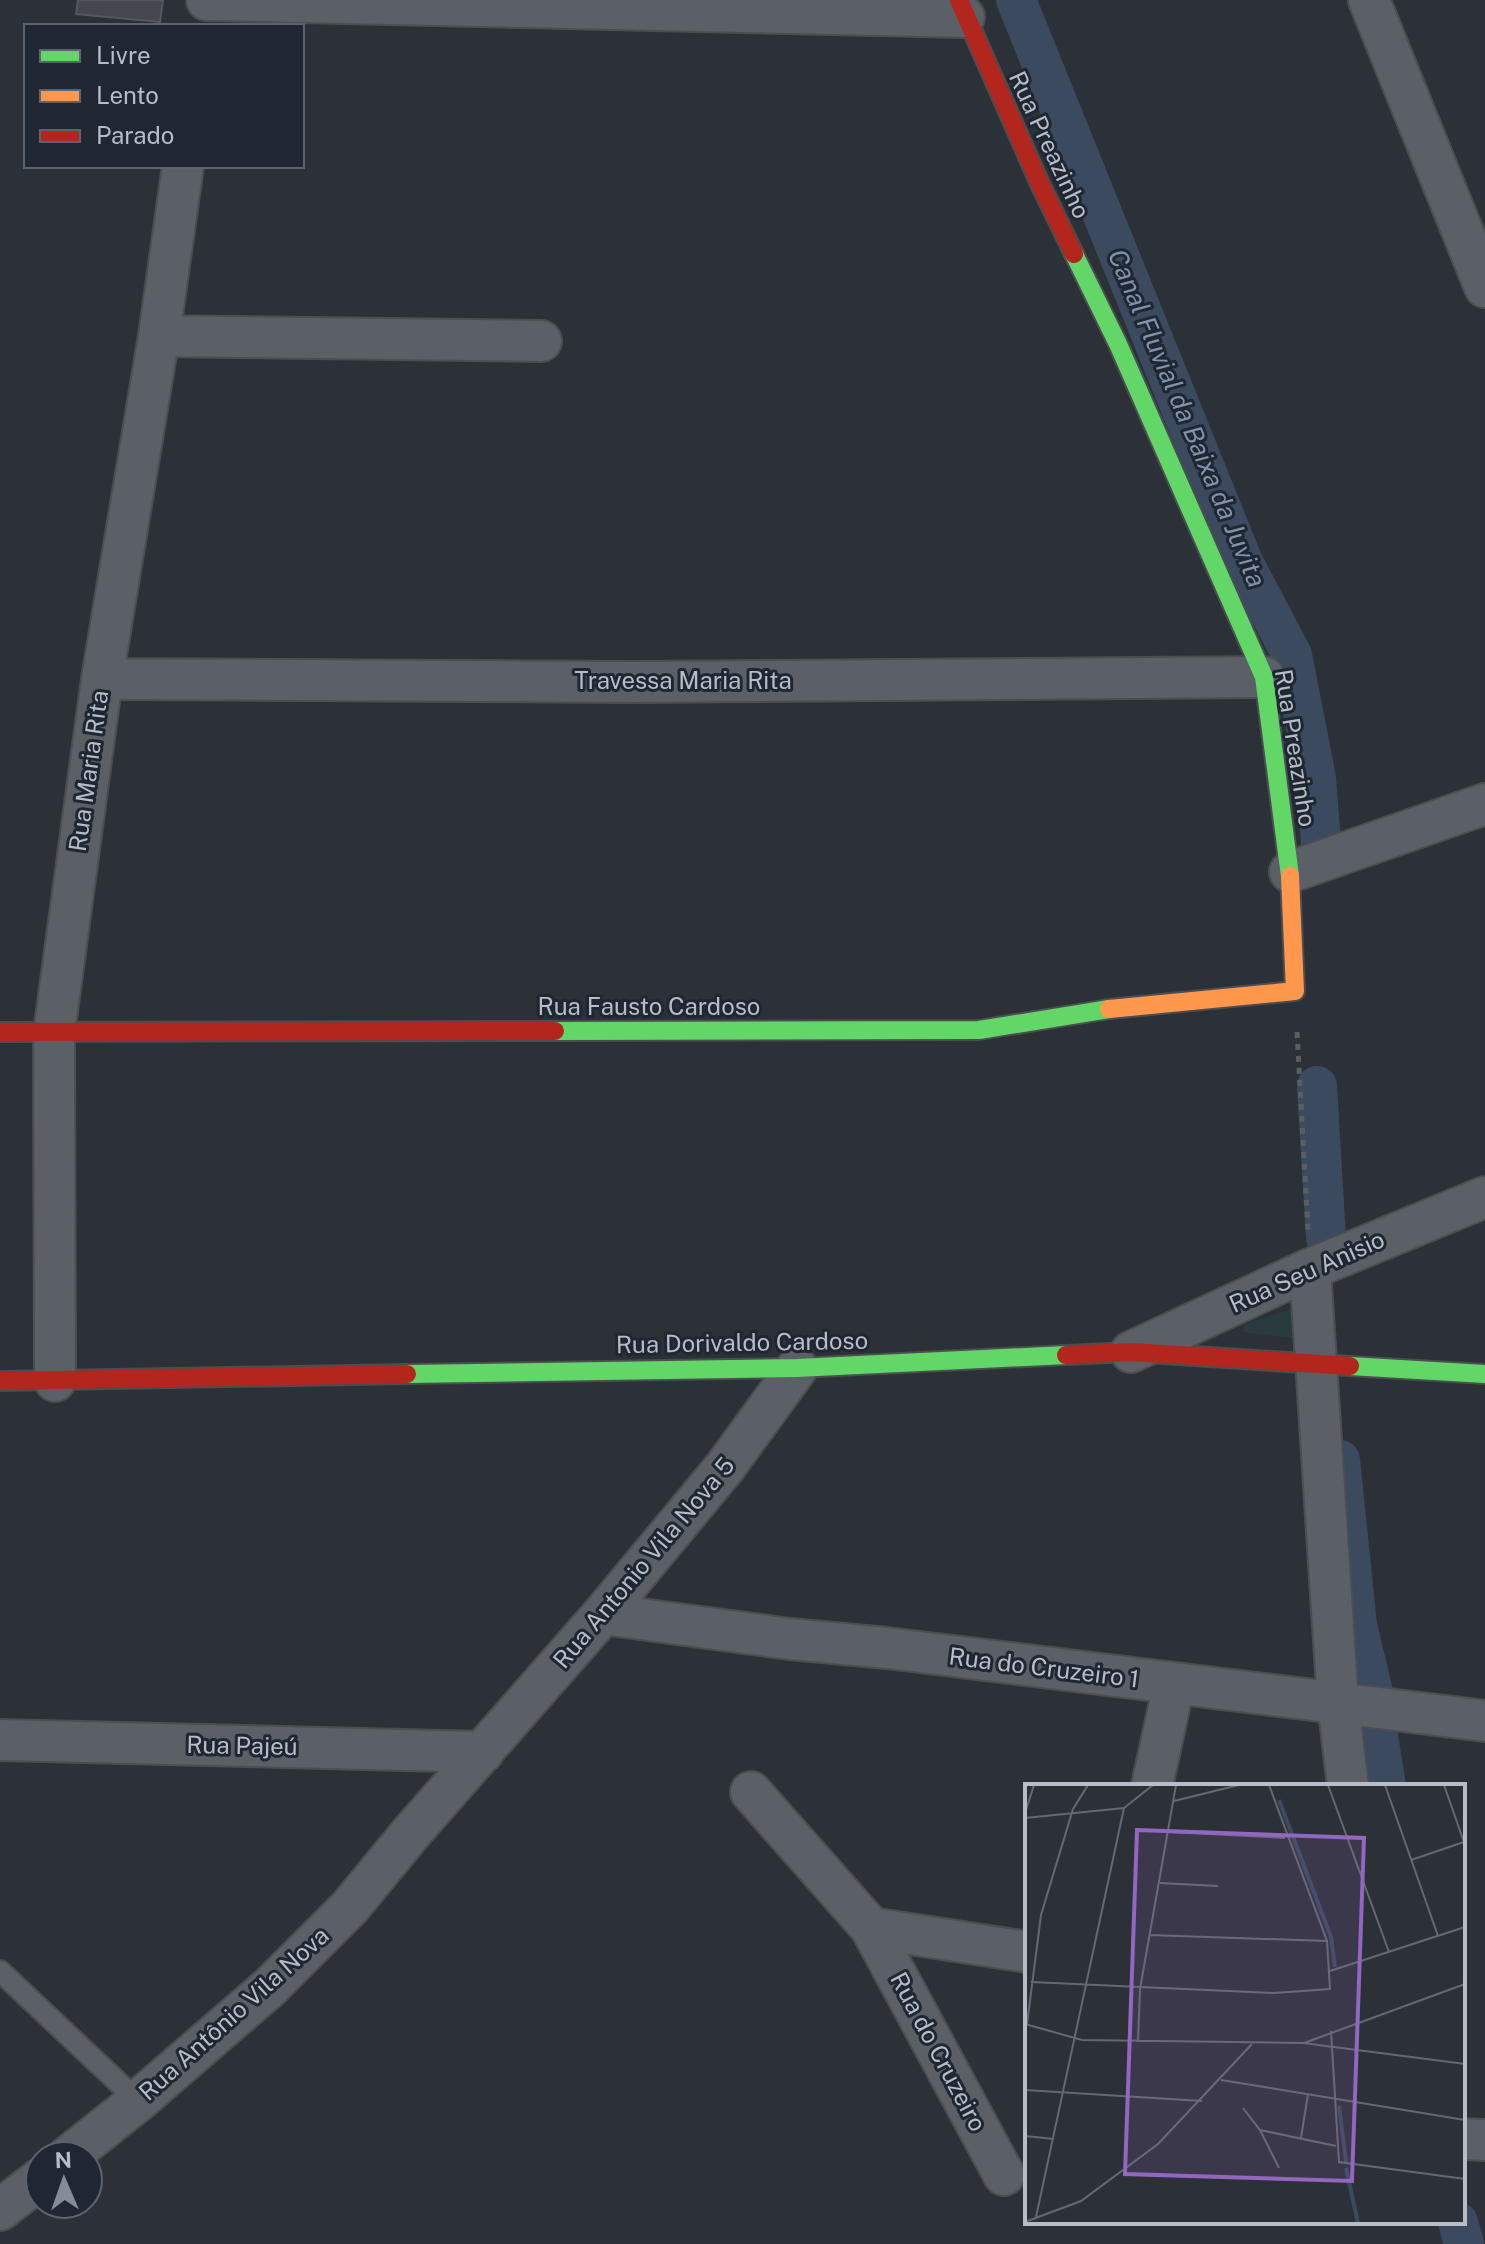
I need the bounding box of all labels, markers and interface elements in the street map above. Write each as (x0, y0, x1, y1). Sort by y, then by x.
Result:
legend (24, 24, 304, 168)
text: Livre (96, 41, 151, 69)
street label: Rua Preazinho (1004, 67, 1096, 223)
text: Lento (96, 81, 159, 109)
text: Parado (96, 121, 174, 149)
water label: Canal Fluvial da Baixa da Juvita (1102, 244, 1273, 591)
street label: Travessa Maria Rita (574, 666, 792, 694)
street label: Rua Preazinho (1270, 667, 1322, 829)
street label: Rua Maria Rita (63, 688, 113, 853)
street label: Rua Fausto Cardoso (538, 992, 760, 1020)
street label: Rua Seu Anisio (1225, 1224, 1389, 1318)
street label: Rua Dorivaldo Cardoso (616, 1326, 868, 1358)
street label: Rua Antonio Vila Nova 5 (547, 1451, 740, 1673)
street label: Rua do Cruzeiro 1 (947, 1641, 1141, 1693)
street label: Rua Pajeú (186, 1730, 298, 1760)
inset map (1025, 1784, 1465, 2224)
street label: Rua Antônio Vila Nova (133, 1921, 334, 2106)
street label: Rua do Cruzeiro (885, 1967, 993, 2136)
north arrow (24, 2140, 104, 2220)
text: N (54, 2147, 72, 2173)

